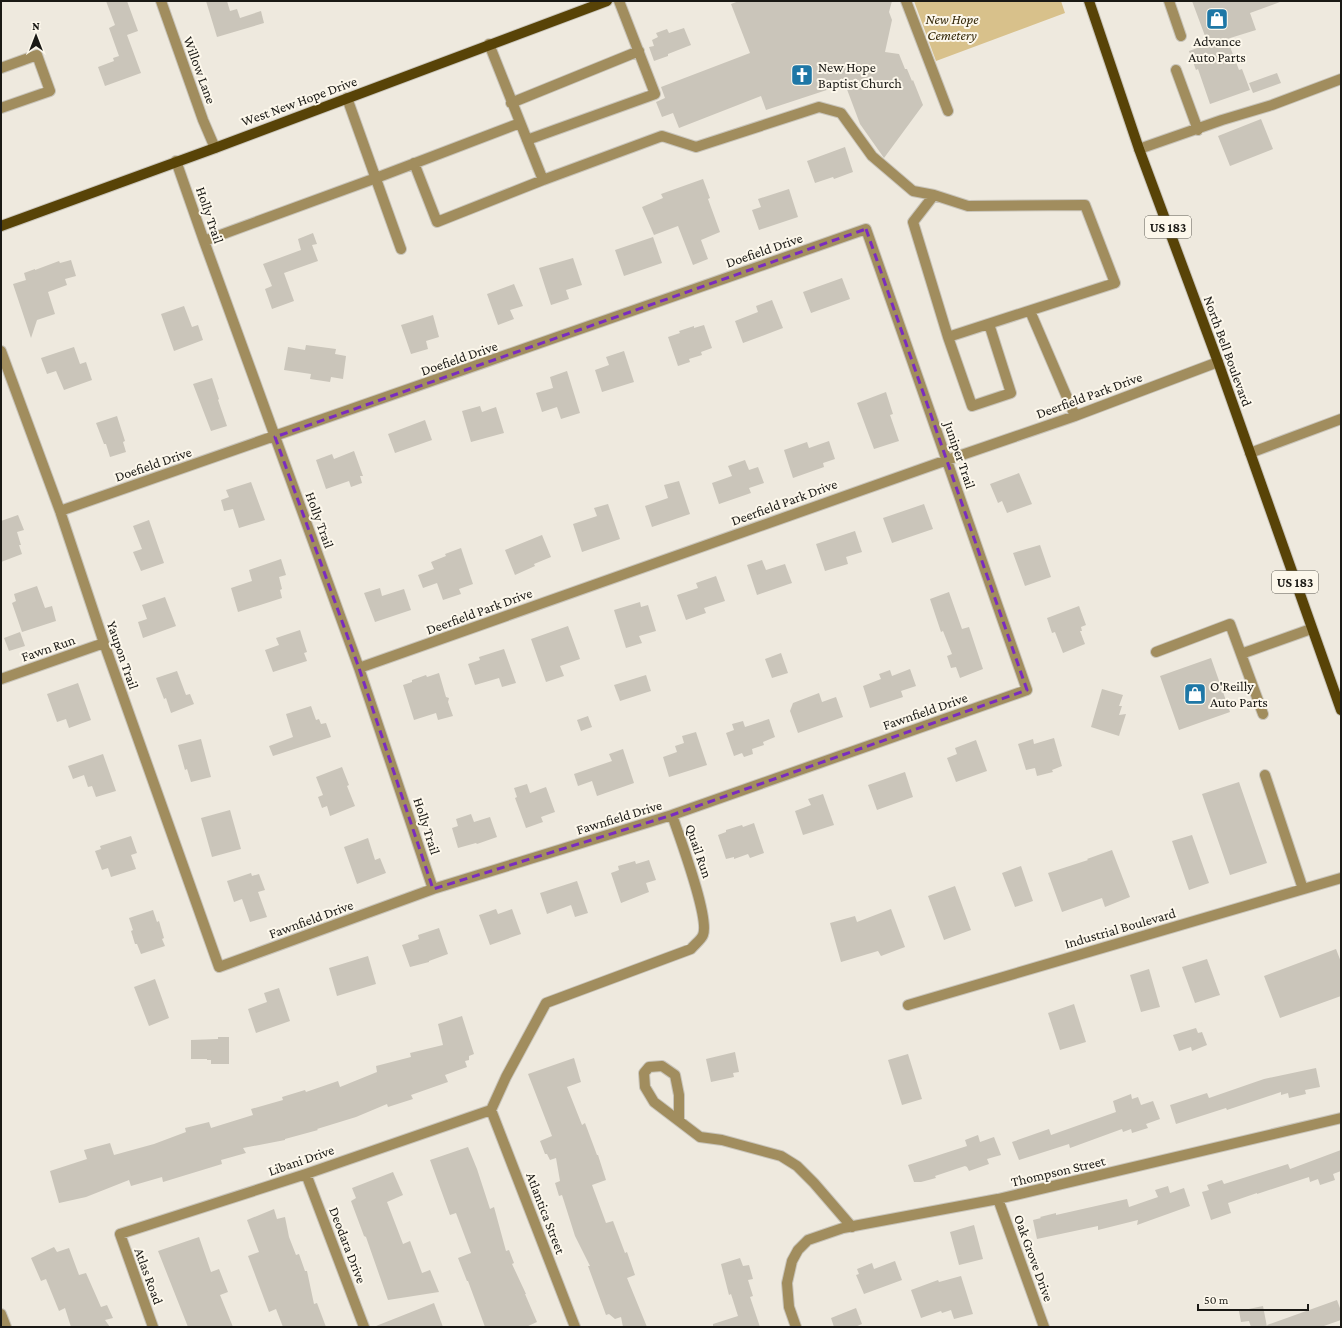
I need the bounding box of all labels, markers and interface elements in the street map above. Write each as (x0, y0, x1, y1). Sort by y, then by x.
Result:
shop icon: Advance Auto Parts (1204, 6, 1230, 32)
park label: New Hope Cemetery (925, 11, 979, 43)
north arrow (16, 16, 56, 56)
text: N (32, 20, 40, 32)
place label: Advance Auto Parts (1188, 33, 1246, 65)
street label: Willow Lane (180, 34, 220, 106)
place label: New Hope Baptist Church (818, 59, 902, 91)
church icon: New Hope Baptist Church (789, 62, 815, 88)
street label: West New Hope Drive (239, 73, 359, 129)
street label: Holly Trail (193, 185, 227, 246)
road number: US 183 (1145, 216, 1191, 238)
street label: Doefield Drive (723, 229, 805, 271)
street label: North Bell Boulevard (1201, 294, 1256, 409)
street label: Doefield Drive (418, 337, 500, 379)
street label: Deerfield Park Drive (1034, 368, 1144, 422)
street label: Juniper Trail (940, 417, 979, 491)
street label: Doefield Drive (112, 443, 194, 485)
street label: Deerfield Park Drive (729, 475, 839, 529)
street label: Holly Trail (302, 490, 338, 551)
road number: US 183 (1272, 571, 1318, 593)
street label: Deerfield Park Drive (424, 584, 534, 638)
street label: Yaupon Trail (104, 619, 142, 691)
street label: Fawn Run (19, 631, 78, 665)
place label: O'Reilly Auto Parts (1210, 678, 1268, 710)
shop icon: O'Reilly Auto Parts (1182, 681, 1208, 707)
street label: Fawnfield Drive (881, 689, 969, 733)
street label: Holly Trail (410, 796, 444, 857)
street label: Fawnfield Drive (574, 796, 664, 838)
street label: Quail Run (682, 822, 716, 880)
street label: Fawnfield Drive (267, 896, 355, 942)
street label: Industrial Boulevard (1063, 904, 1178, 952)
street label: Libani Drive (266, 1141, 336, 1179)
street label: Thompson Street (1009, 1152, 1107, 1190)
street label: Atlantica Street (523, 1170, 569, 1256)
street label: Deodara Drive (326, 1205, 370, 1285)
street label: Oak Grove Drive (1011, 1212, 1057, 1304)
street label: Atlas Road (131, 1245, 167, 1307)
scale bar (1198, 1286, 1308, 1312)
text: 50 m (1204, 1293, 1229, 1307)

